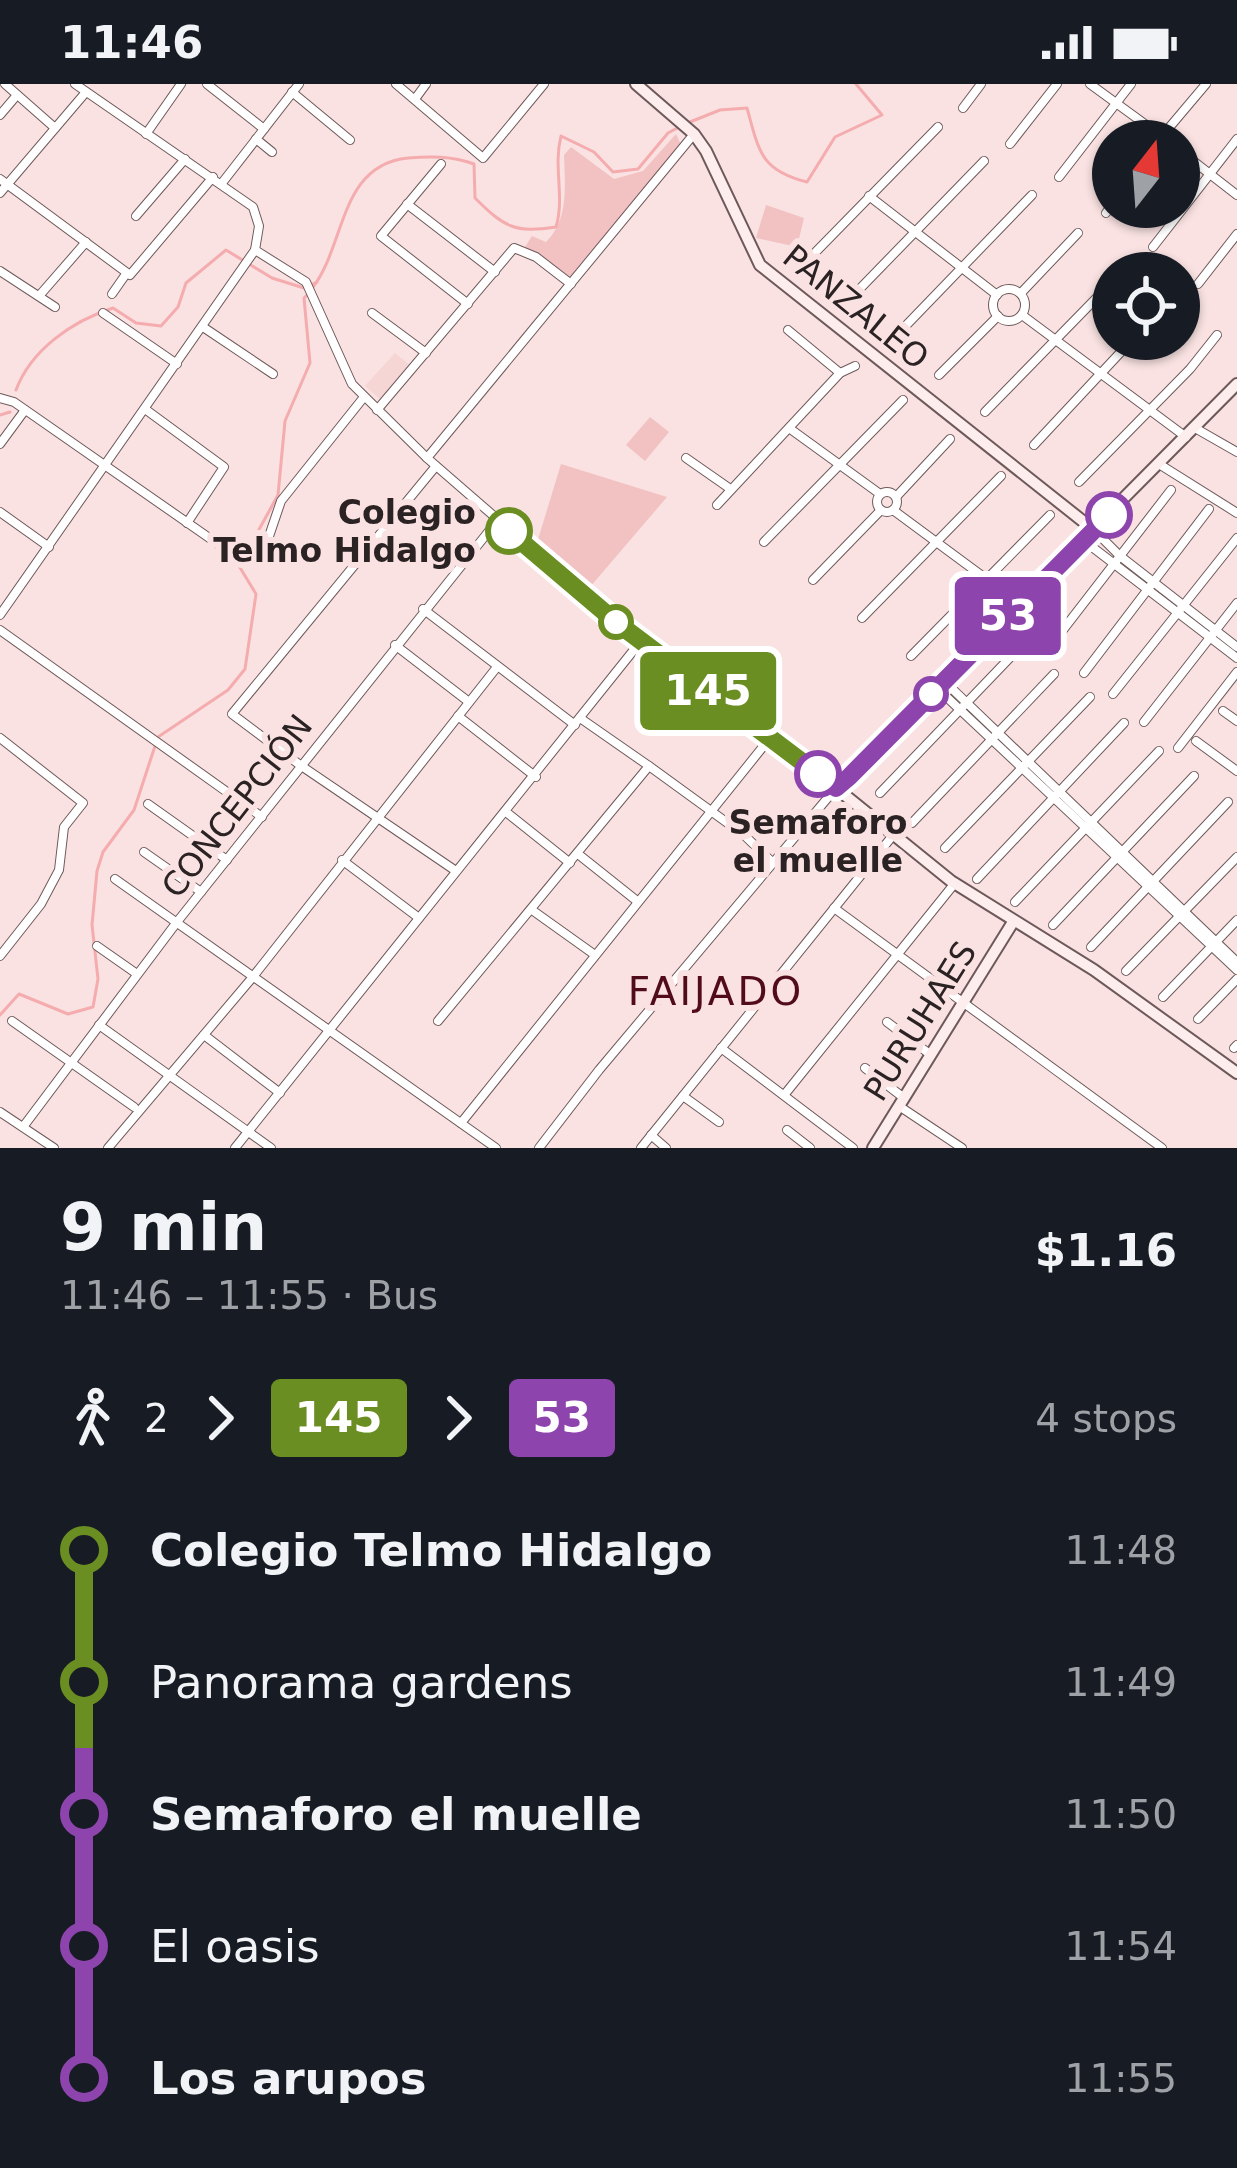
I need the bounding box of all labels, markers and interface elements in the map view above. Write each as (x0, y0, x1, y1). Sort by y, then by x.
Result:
text: 11:46 (60, 16, 203, 69)
north arrow (1092, 120, 1200, 228)
map controls (1092, 120, 1200, 360)
street label: PANZALEO (776, 237, 936, 377)
button: locate (1092, 252, 1200, 360)
place label: Colegio Telmo Hidalgo (213, 493, 476, 570)
unlabelled marker (1087, 493, 1131, 537)
marker: Colegio Telmo Hidalgo (487, 509, 531, 553)
line badge: 53 (954, 577, 1062, 655)
text: 53 (979, 591, 1037, 640)
unlabelled marker (600, 606, 632, 638)
line badge: 145 (639, 652, 777, 730)
text: 145 (664, 666, 752, 715)
unlabelled marker (915, 678, 947, 710)
street label: CONCEPCIÓN (153, 706, 320, 905)
marker: Semaforo el muelle (796, 752, 840, 796)
place label: Semaforo el muelle (729, 803, 907, 880)
street label: PURUHAES (856, 934, 984, 1108)
district label: FAIJADO (628, 969, 804, 1014)
text: 9 min (60, 1189, 267, 1266)
text: $1.16 (1035, 1224, 1177, 1277)
text: 11:46 – 11:55 · Bus (60, 1273, 438, 1318)
icon: walk (60, 1385, 126, 1451)
icon: forward (187, 1385, 253, 1451)
icon: forward (425, 1385, 491, 1451)
text: 145 (295, 1393, 383, 1442)
text: 53 (533, 1393, 591, 1442)
text: 2 (144, 1396, 169, 1441)
text: 4 stops (1035, 1396, 1177, 1441)
text: Colegio Telmo Hidalgo (150, 1524, 712, 1577)
text: 11:48 (1065, 1528, 1177, 1573)
text: Panorama gardens (150, 1656, 573, 1709)
text: 11:49 (1065, 1660, 1177, 1705)
text: Semaforo el muelle (150, 1788, 642, 1841)
text: 11:50 (1065, 1792, 1177, 1837)
text: El oasis (150, 1920, 320, 1973)
text: 11:54 (1065, 1924, 1177, 1969)
text: Los arupos (150, 2052, 427, 2105)
text: 11:55 (1065, 2056, 1177, 2101)

